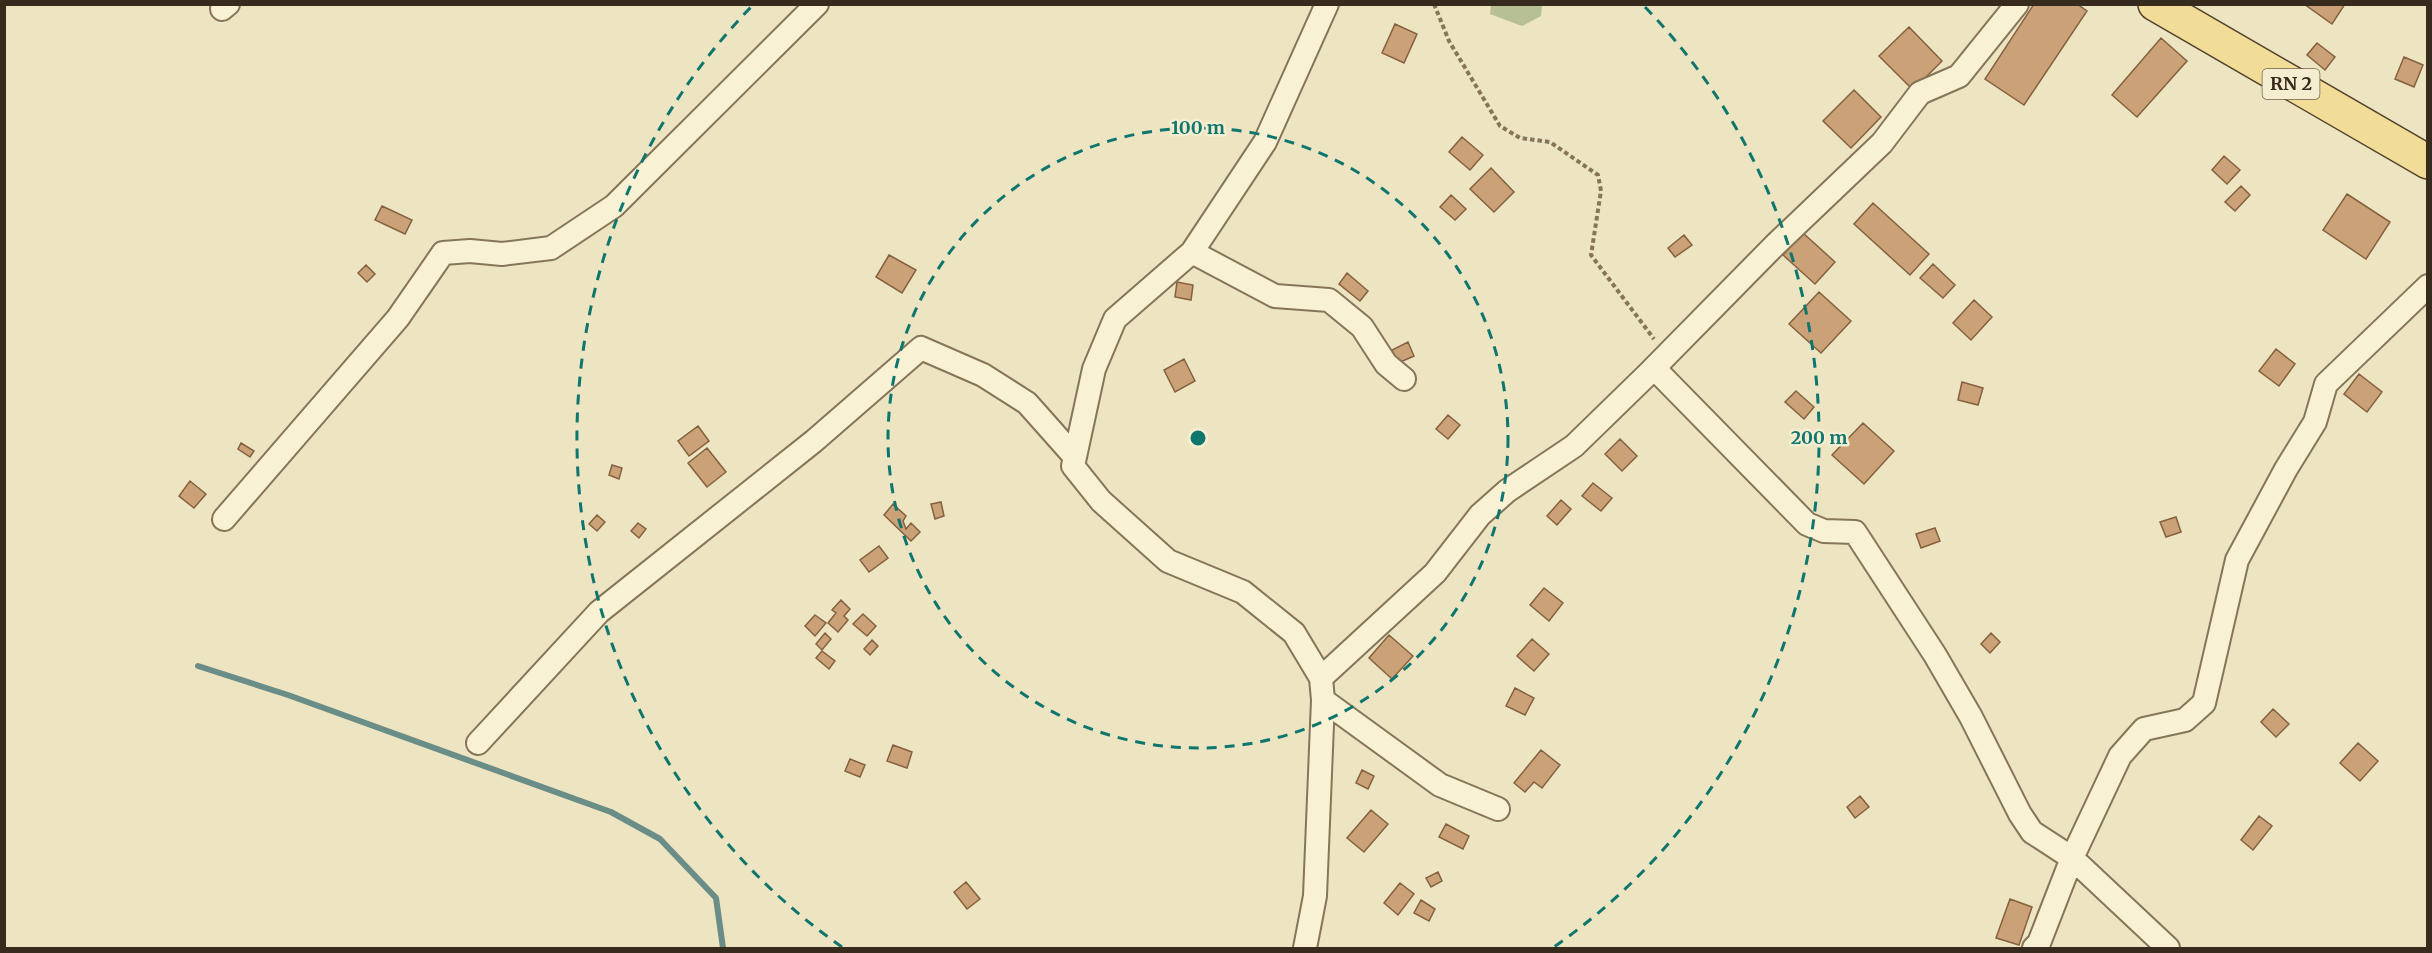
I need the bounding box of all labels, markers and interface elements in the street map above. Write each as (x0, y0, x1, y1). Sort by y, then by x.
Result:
road number: RN 2 (2262, 69, 2320, 99)
text: 100 m (1171, 116, 1225, 139)
text: 200 m (1791, 426, 1847, 449)
centre of rings (1188, 428, 1208, 448)

